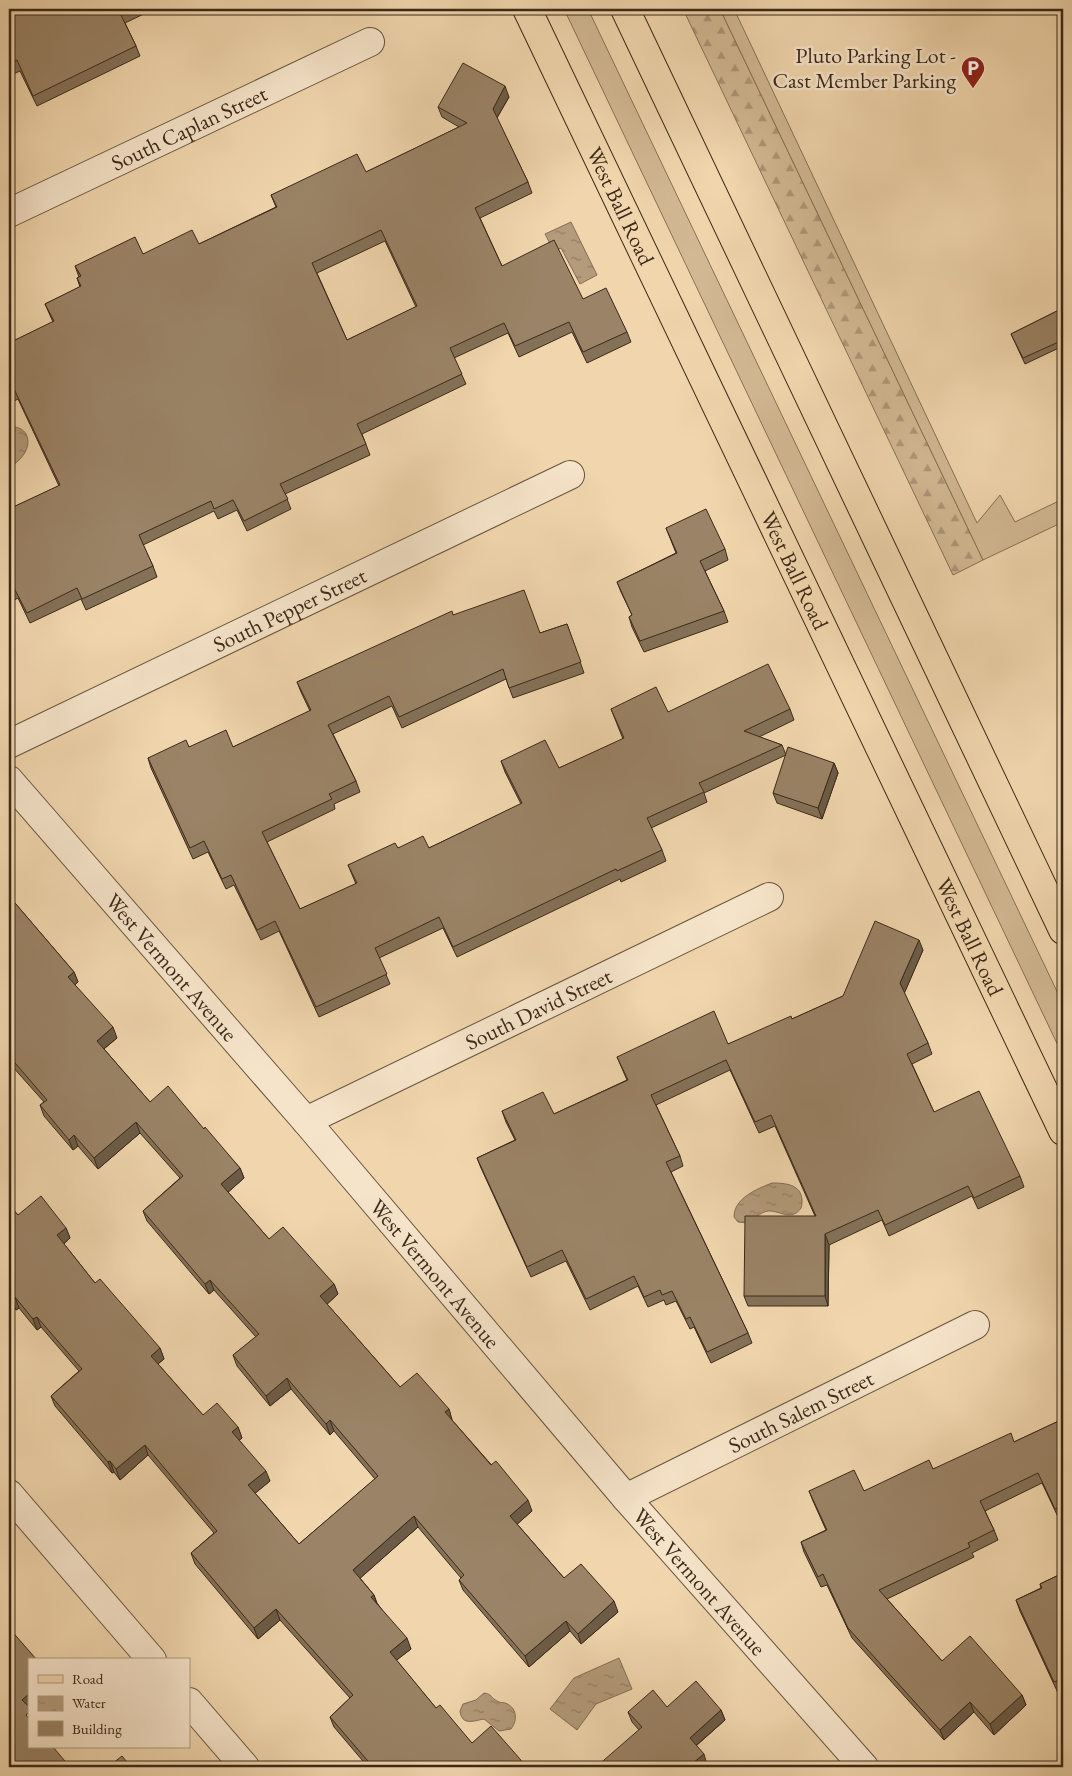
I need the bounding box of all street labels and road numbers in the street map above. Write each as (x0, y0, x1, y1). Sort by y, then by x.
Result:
street label: South Caplan Street (106, 79, 272, 178)
street label: West Ball Road (580, 142, 662, 271)
street label: West Ball Road (754, 507, 836, 635)
street label: South Pepper Street (208, 561, 371, 659)
street label: West Ball Road (929, 873, 1011, 1001)
street label: West Vermont Avenue (99, 887, 244, 1048)
street label: South David Street (460, 961, 617, 1057)
street label: West Vermont Avenue (363, 1193, 507, 1355)
street label: South Salem Street (724, 1364, 878, 1460)
street label: West Vermont Avenue (626, 1502, 773, 1662)

